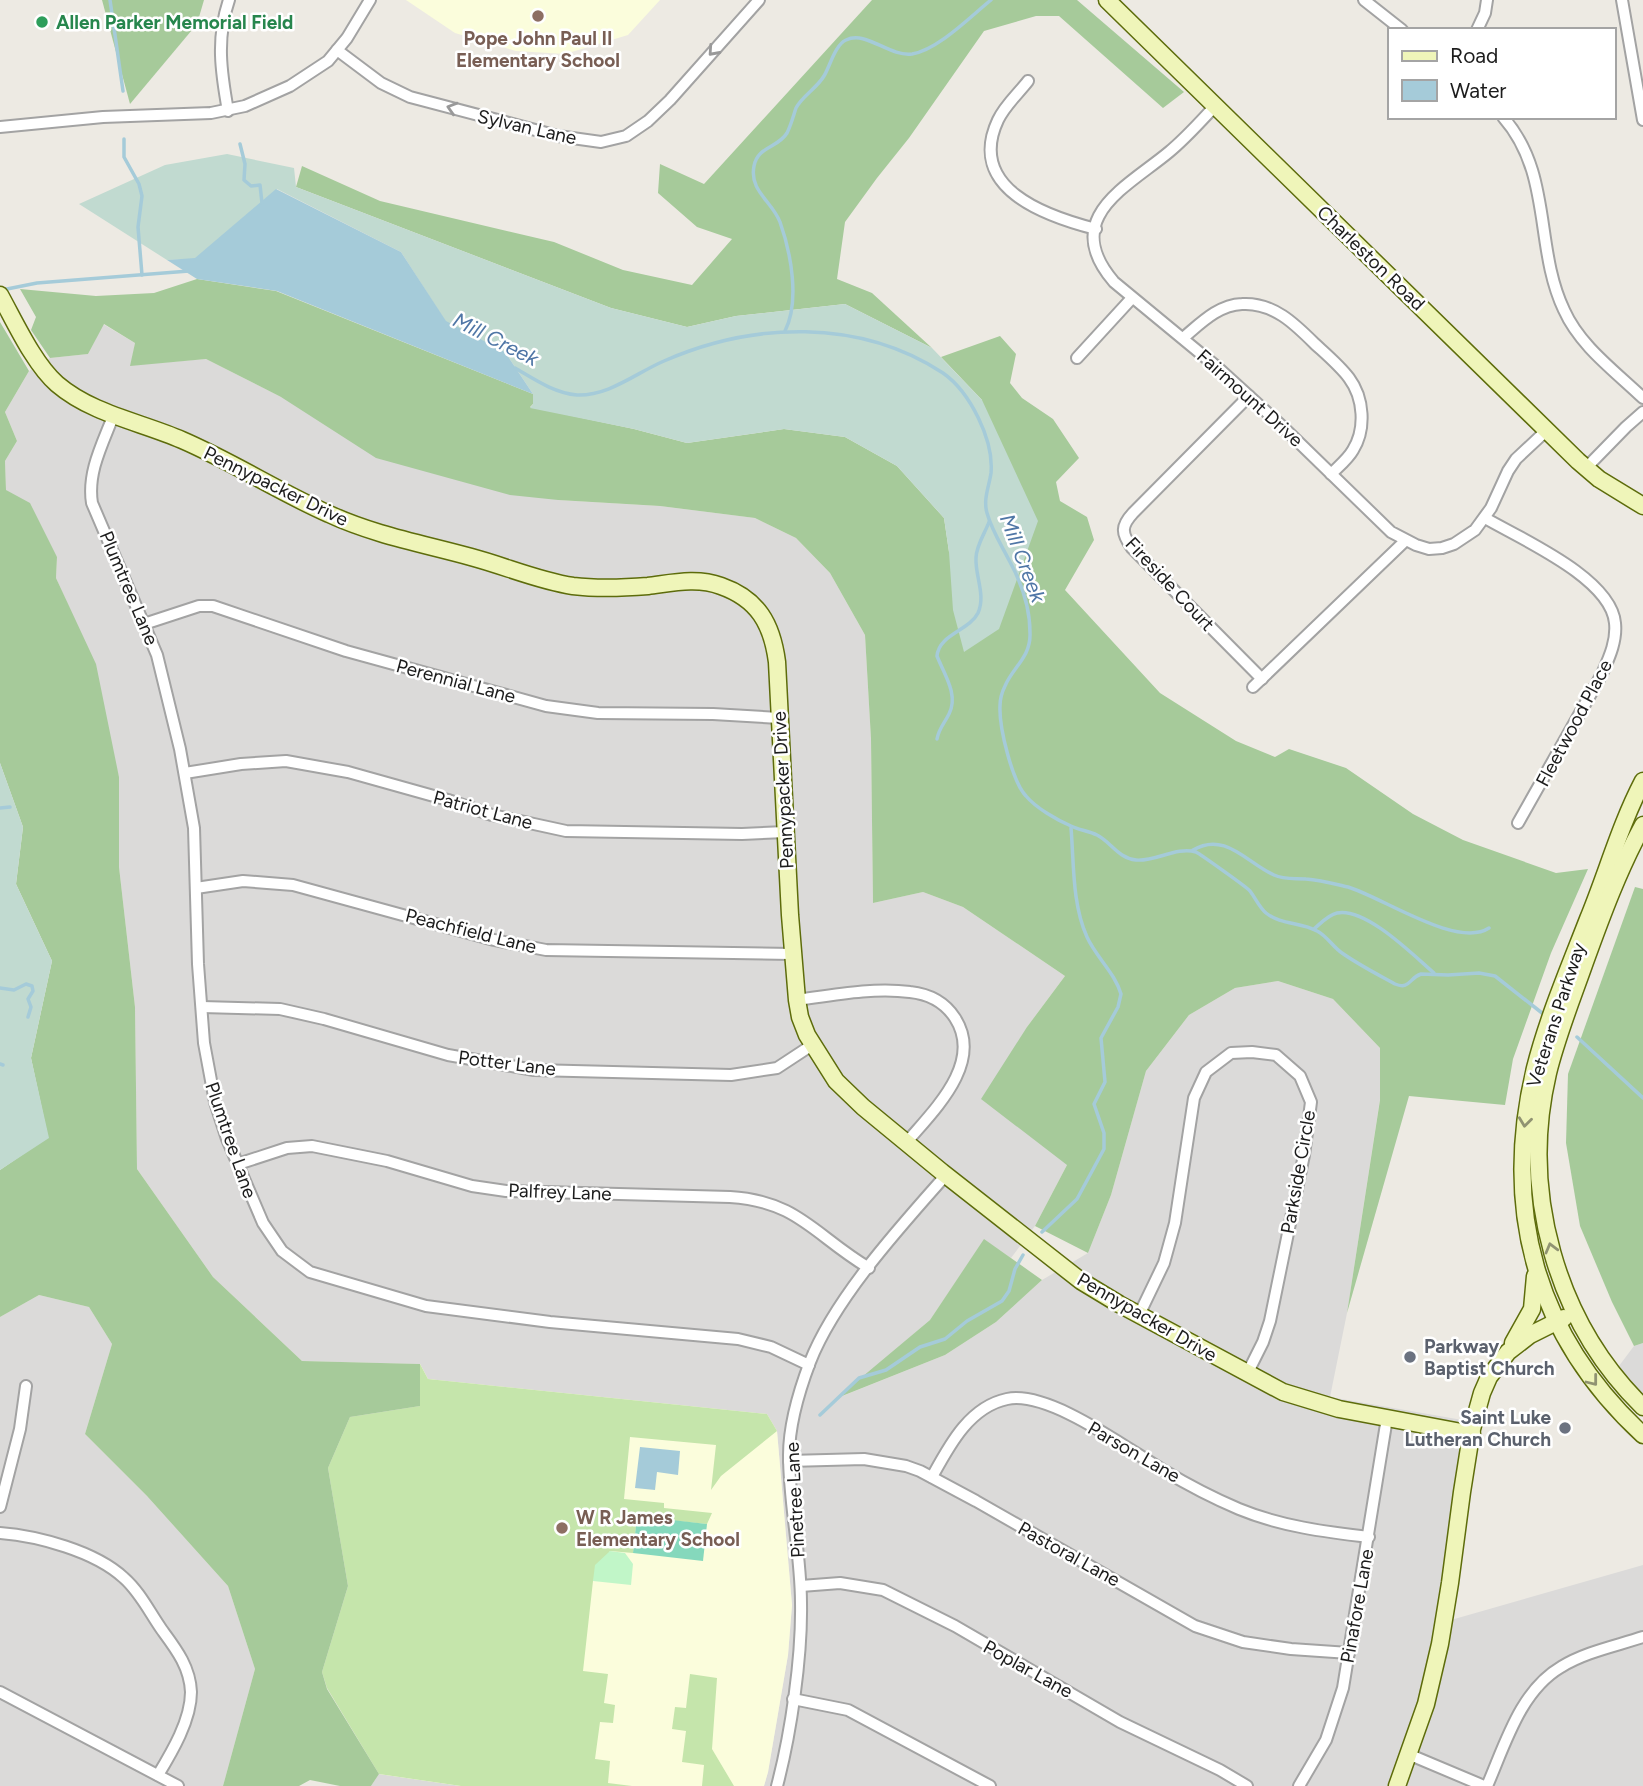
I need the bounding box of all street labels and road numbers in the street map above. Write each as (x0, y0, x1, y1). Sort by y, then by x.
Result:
street label: Sylvan Lane (475, 104, 579, 150)
street label: Charleston Road (1312, 201, 1430, 315)
street label: Fairmount Drive (1192, 344, 1308, 452)
street label: Pennypacker Drive (200, 441, 352, 531)
street label: Plumtree Lane (95, 528, 163, 648)
street label: Fireside Court (1121, 532, 1219, 636)
street label: Perennial Lane (394, 654, 518, 708)
street label: Fleetwood Place (1531, 656, 1617, 790)
street label: Pennypacker Drive (767, 711, 799, 869)
street label: Patriot Lane (431, 786, 535, 834)
street label: Peachfield Lane (403, 904, 539, 958)
street label: Veterans Parkway (1522, 940, 1590, 1090)
street label: Potter Lane (457, 1046, 557, 1080)
street label: Plumtree Lane (200, 1079, 262, 1201)
street label: Parkside Circle (1276, 1108, 1320, 1236)
street label: Palfrey Lane (508, 1179, 612, 1205)
street label: Pennypacker Drive (1073, 1268, 1221, 1366)
street label: Parson Lane (1084, 1416, 1184, 1488)
street label: Pinetree Lane (780, 1441, 810, 1559)
street label: Pastoral Lane (1014, 1517, 1124, 1591)
street label: Pinafore Lane (1336, 1547, 1378, 1665)
street label: Poplar Lane (979, 1635, 1077, 1703)

